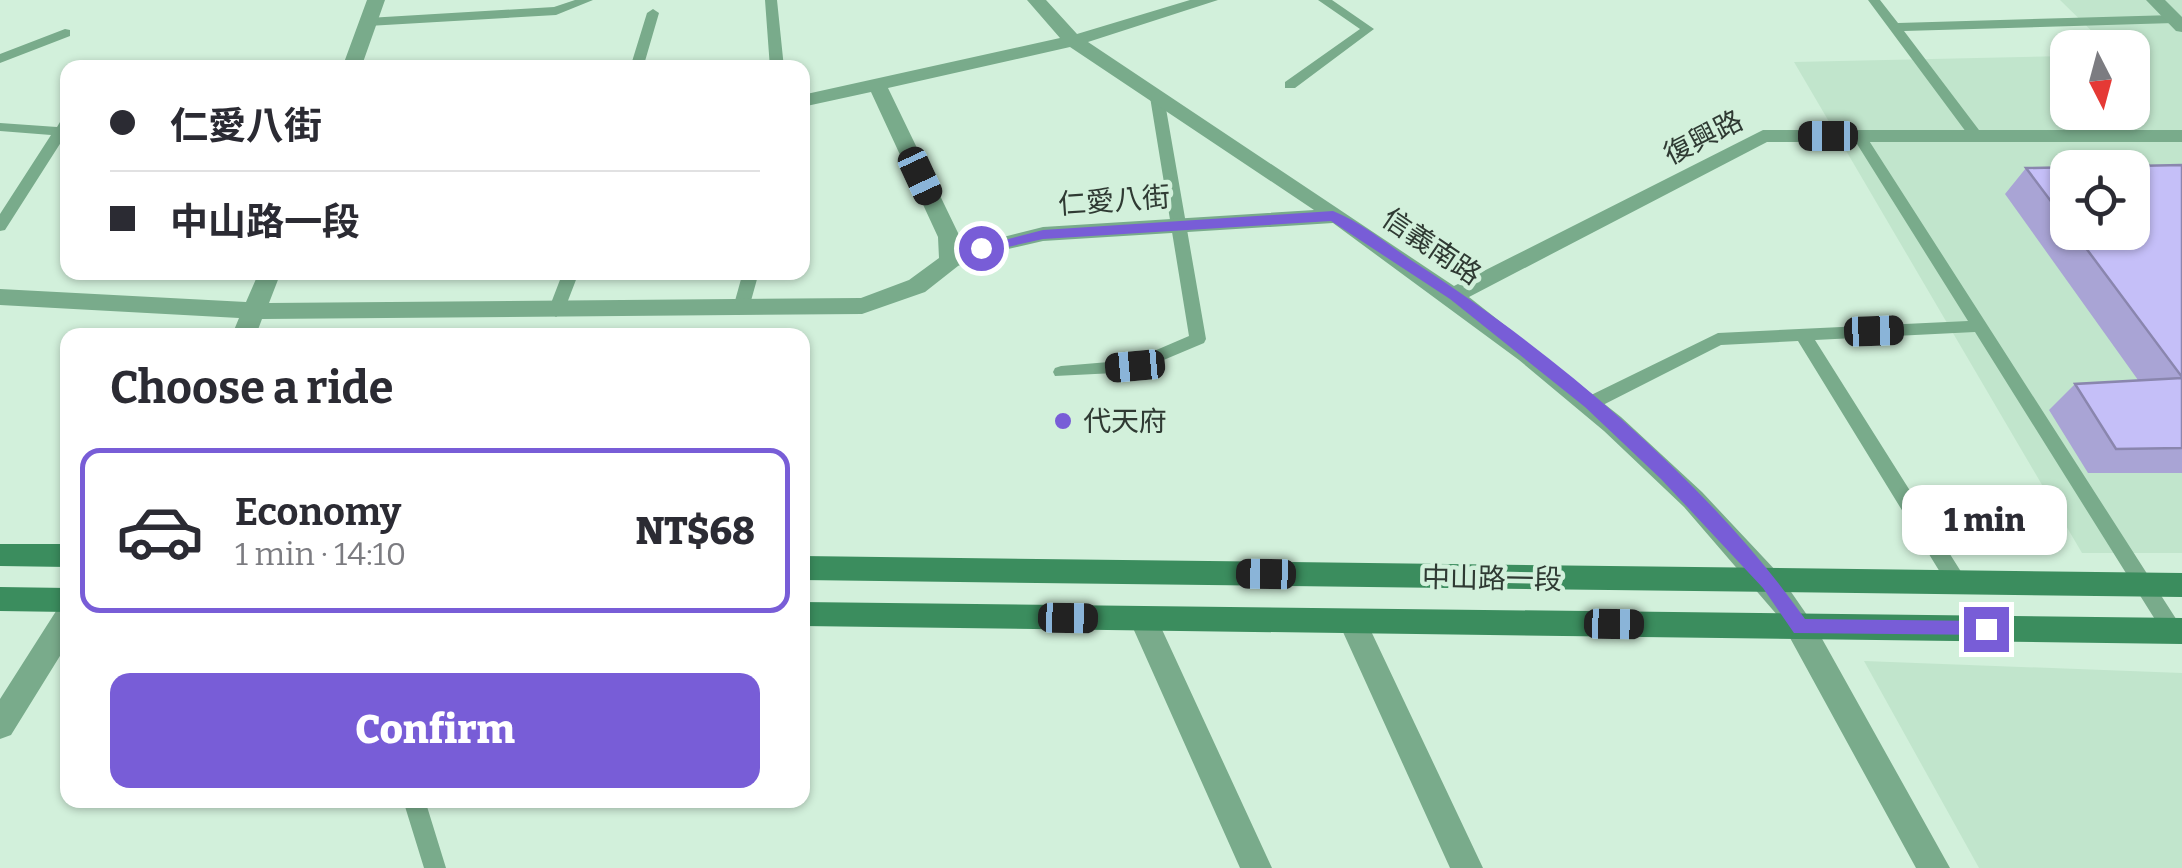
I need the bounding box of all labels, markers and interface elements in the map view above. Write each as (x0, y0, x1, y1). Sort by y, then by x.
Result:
north arrow (2050, 30, 2150, 130)
map controls (2050, 30, 2150, 250)
text: 仁愛八街 (170, 103, 322, 149)
street label: 復興路 (1658, 104, 1748, 171)
car (1798, 121, 1858, 151)
car (894, 142, 946, 210)
button: locate (2050, 150, 2150, 250)
street label: 仁愛八街 (1057, 180, 1171, 221)
text: 中山路一段 (170, 199, 360, 245)
street label: 信義南路 (1376, 201, 1487, 291)
route start (959, 226, 1004, 271)
car (1843, 315, 1905, 347)
car (1104, 348, 1166, 384)
text: Choose a ride (110, 361, 393, 415)
place label: 代天府 (1083, 405, 1167, 438)
marker: 代天府 (1052, 410, 1074, 432)
callout: 1 min (1904, 484, 2068, 554)
icon: car (115, 486, 205, 576)
text: Economy (235, 489, 401, 535)
text: 1 min (1944, 501, 2025, 539)
text: NT$68 (636, 508, 755, 554)
text: 1 min · 14:10 (235, 535, 406, 573)
car (1236, 558, 1296, 590)
street label: 中山路一段 (1422, 561, 1562, 596)
car (1038, 602, 1098, 634)
route end (1964, 607, 2009, 652)
car (1584, 608, 1644, 640)
button: Confirm (110, 673, 760, 788)

